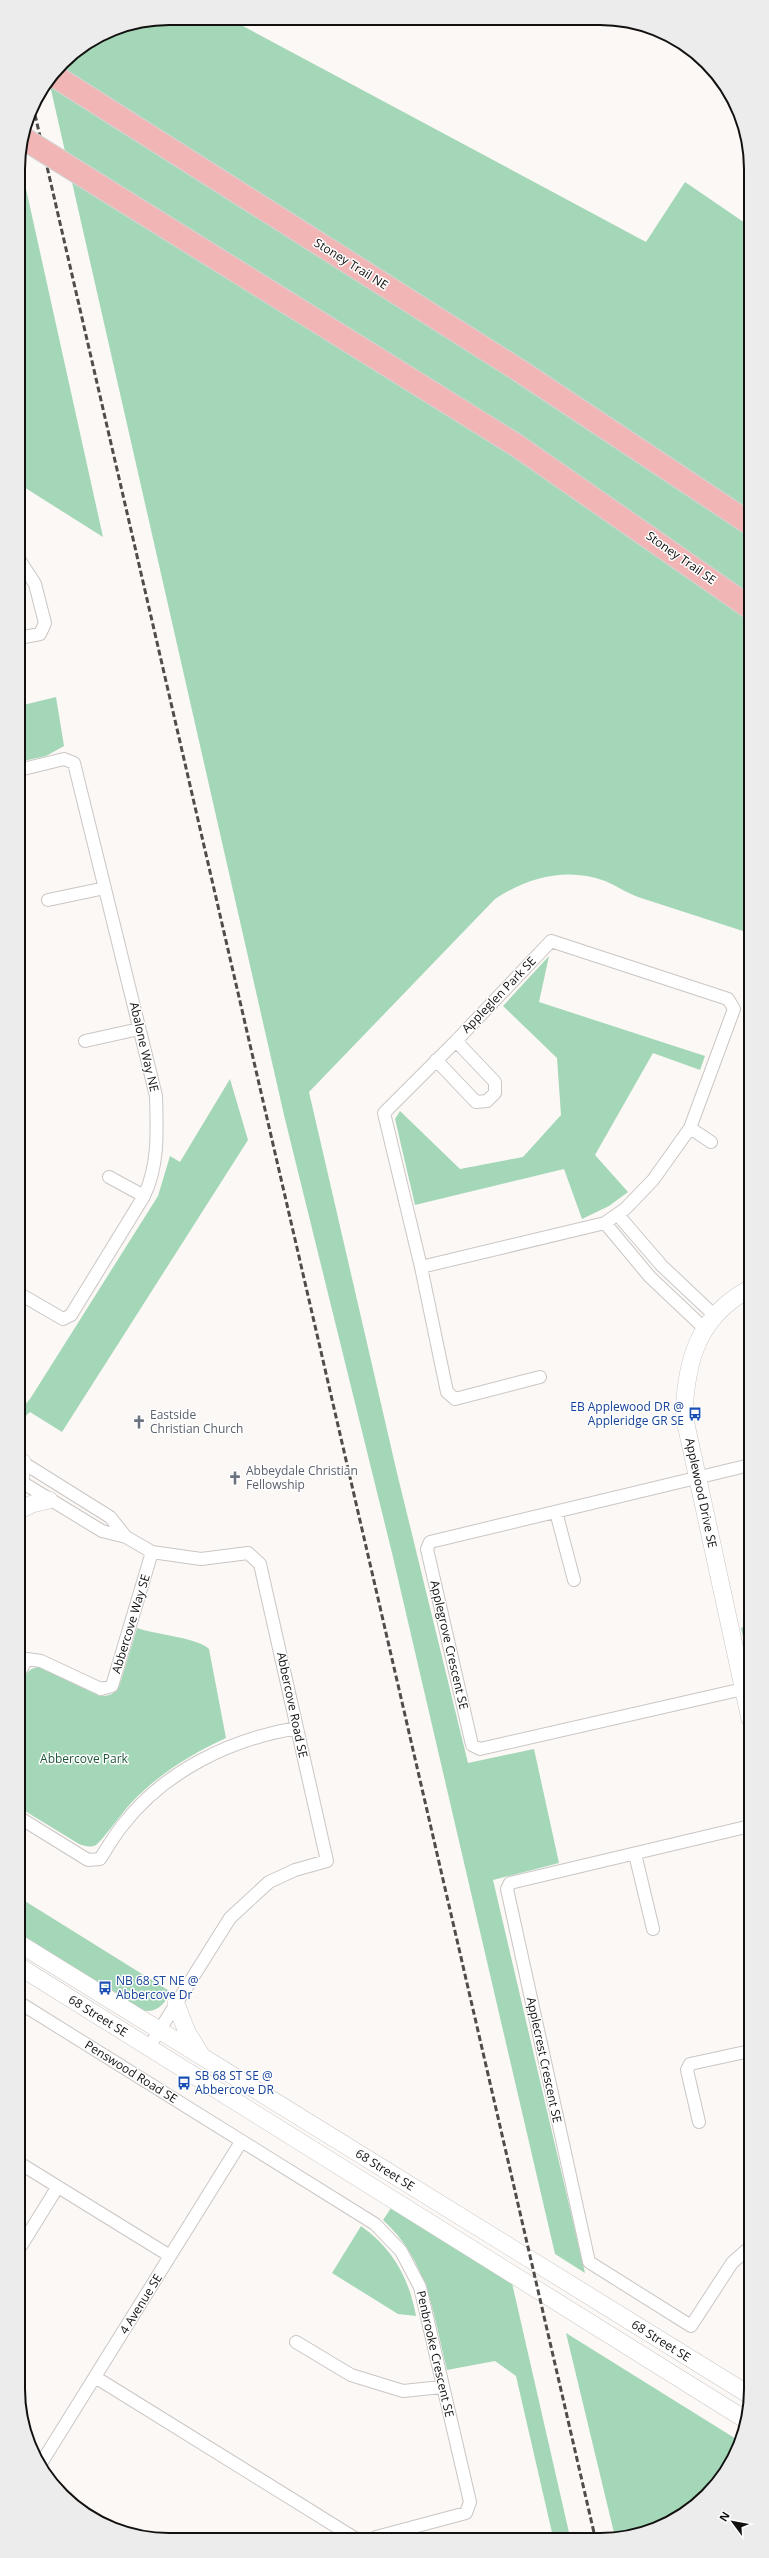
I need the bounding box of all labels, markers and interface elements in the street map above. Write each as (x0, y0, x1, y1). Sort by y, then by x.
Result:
street label: Stoney Trail NE (311, 234, 392, 293)
street label: Stoney Trail SE (643, 527, 720, 588)
street label: Appleglen Park SE (458, 953, 540, 1037)
street label: Abalone Way NE (126, 1000, 163, 1093)
place label: EB Applewood DR @ Appleridge GR SE (570, 1398, 684, 1429)
place label: Eastside Christian Church (150, 1406, 243, 1437)
bus stop icon: EB Applewood DR @ Appleridge GR SE (687, 1406, 703, 1422)
church icon: Eastside Christian Church (131, 1414, 147, 1430)
street label: Applewood Drive SE (682, 1436, 721, 1549)
place label: Abbeydale Christian Fellowship (246, 1462, 358, 1493)
church icon: Abbeydale Christian Fellowship (227, 1470, 243, 1486)
street label: Abbercove Way SE (107, 1572, 154, 1676)
street label: Applegrove Crescent SE (426, 1579, 473, 1711)
street label: Abbercove Road SE (273, 1650, 312, 1759)
park label: Abbercove Park (40, 1750, 129, 1767)
place label: NB 68 ST NE @ Abbercove Dr (116, 1972, 199, 2003)
bus stop icon: NB 68 ST NE @ Abbercove Dr (97, 1980, 113, 1996)
street label: 68 Street SE (65, 1991, 131, 2040)
street label: Applecrest Crescent SE (523, 1996, 566, 2124)
street label: Penswood Road SE (82, 2036, 181, 2107)
place label: SB 68 ST SE @ Abbercove DR (195, 2067, 274, 2098)
bus stop icon: SB 68 ST SE @ Abbercove DR (176, 2075, 192, 2091)
street label: 68 Street SE (352, 2145, 418, 2194)
street label: 4 Avenue SE (115, 2270, 166, 2337)
street label: Penbrooke Crescent SE (413, 2289, 458, 2419)
street label: 68 Street SE (628, 2316, 694, 2365)
north arrow (713, 2502, 753, 2542)
text: N (715, 2509, 733, 2524)

